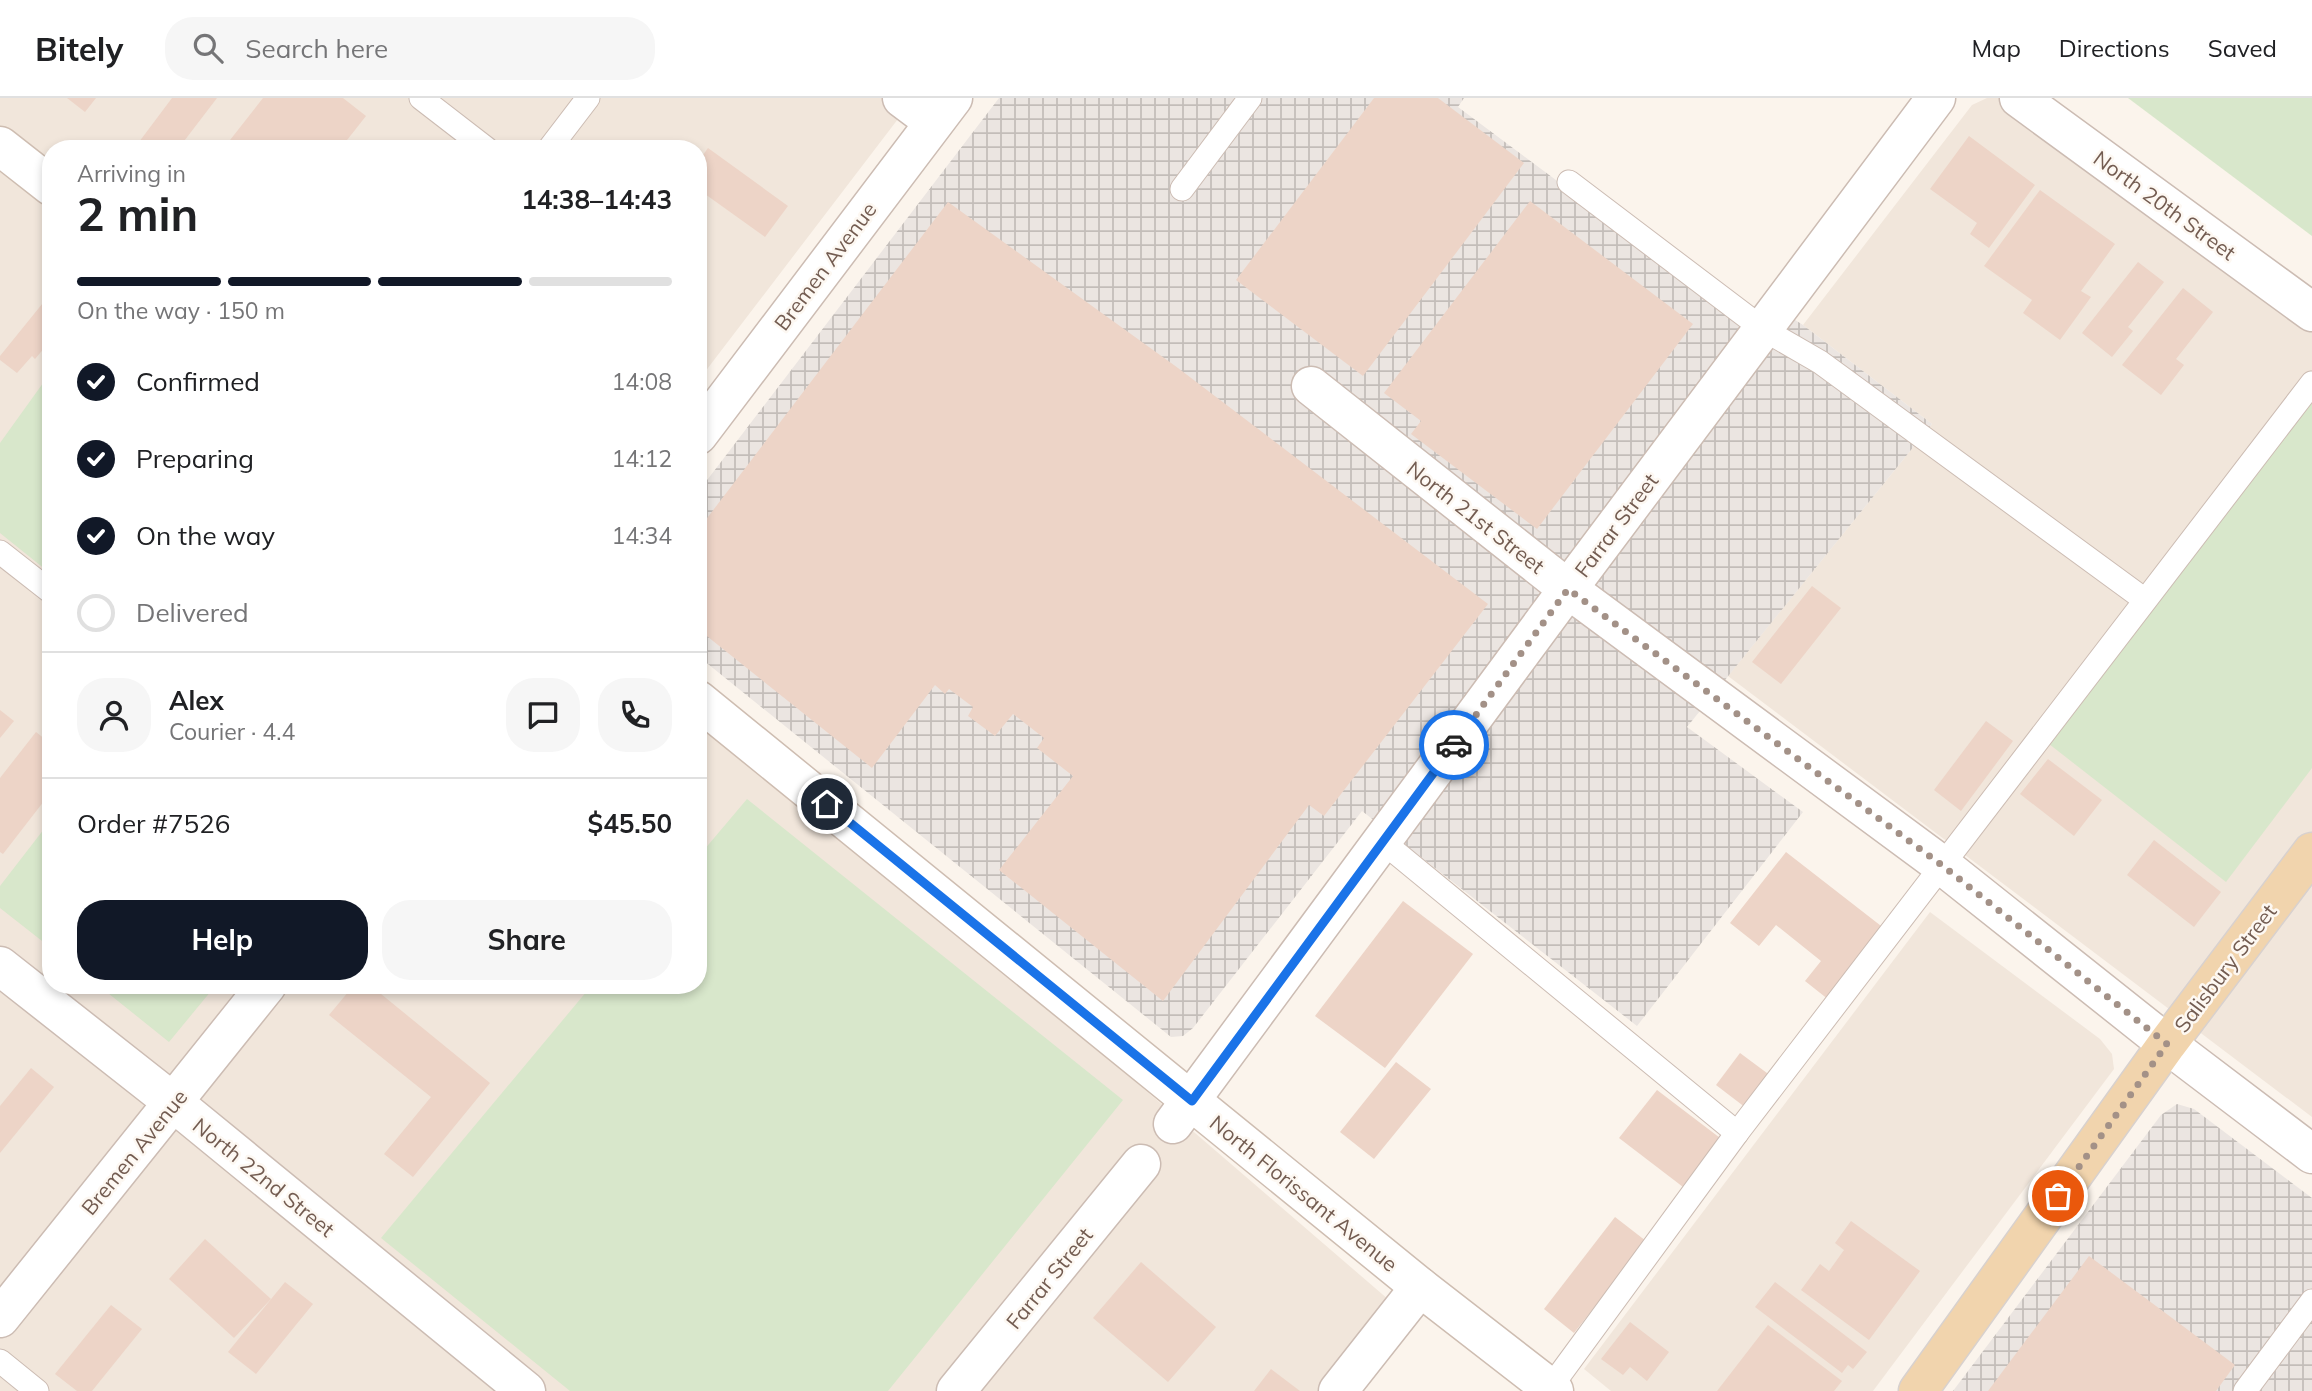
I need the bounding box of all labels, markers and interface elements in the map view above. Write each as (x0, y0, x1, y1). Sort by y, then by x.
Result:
search box (165, 17, 655, 80)
text: Bitely (35, 28, 123, 69)
icon: search (189, 29, 227, 67)
text: Search here (245, 32, 388, 65)
text: Map (1971, 33, 2021, 63)
text: Directions (2059, 33, 2170, 63)
text: Saved (2208, 33, 2277, 63)
street label: North 20th Street (2089, 145, 2241, 265)
text: Arriving in (77, 159, 186, 188)
text: 14:38–14:43 (521, 183, 672, 216)
text: 2 min (77, 185, 198, 243)
street label: Bremen Avenue (768, 197, 882, 335)
text: On the way · 150 m (77, 296, 285, 325)
icon: check (77, 363, 115, 401)
text: Confirmed (136, 365, 260, 398)
text: 14:08 (612, 367, 672, 396)
icon: check (77, 440, 115, 478)
text: Preparing (136, 442, 254, 475)
text: 14:12 (612, 444, 672, 473)
street label: North 21st Street (1402, 455, 1550, 579)
street label: Farrar Street (1569, 468, 1663, 582)
icon: check (77, 517, 115, 555)
text: On the way (136, 519, 275, 552)
text: 14:34 (612, 521, 672, 550)
text: Delivered (136, 596, 249, 629)
button: person (77, 678, 151, 752)
button: chat (506, 678, 580, 752)
button: phone (598, 678, 672, 752)
text: Alex (169, 684, 224, 717)
courier (1419, 710, 1489, 780)
text: Courier · 4.4 (169, 717, 295, 746)
icon: car (1435, 726, 1473, 764)
pin (797, 774, 857, 834)
icon: home (808, 785, 846, 823)
text: Order #7526 (77, 807, 230, 840)
text: $45.50 (588, 807, 672, 840)
street label: Salisbury Street (2168, 899, 2282, 1037)
button: Help (77, 900, 368, 980)
button: Share (382, 900, 672, 980)
street label: Bremen Avenue (75, 1084, 193, 1220)
street label: North Florissant Avenue (1205, 1109, 1403, 1277)
street label: North 22nd Street (188, 1112, 340, 1242)
pin (2028, 1166, 2088, 1226)
icon: bag (2039, 1177, 2077, 1215)
street label: Farrar Street (1000, 1222, 1098, 1334)

